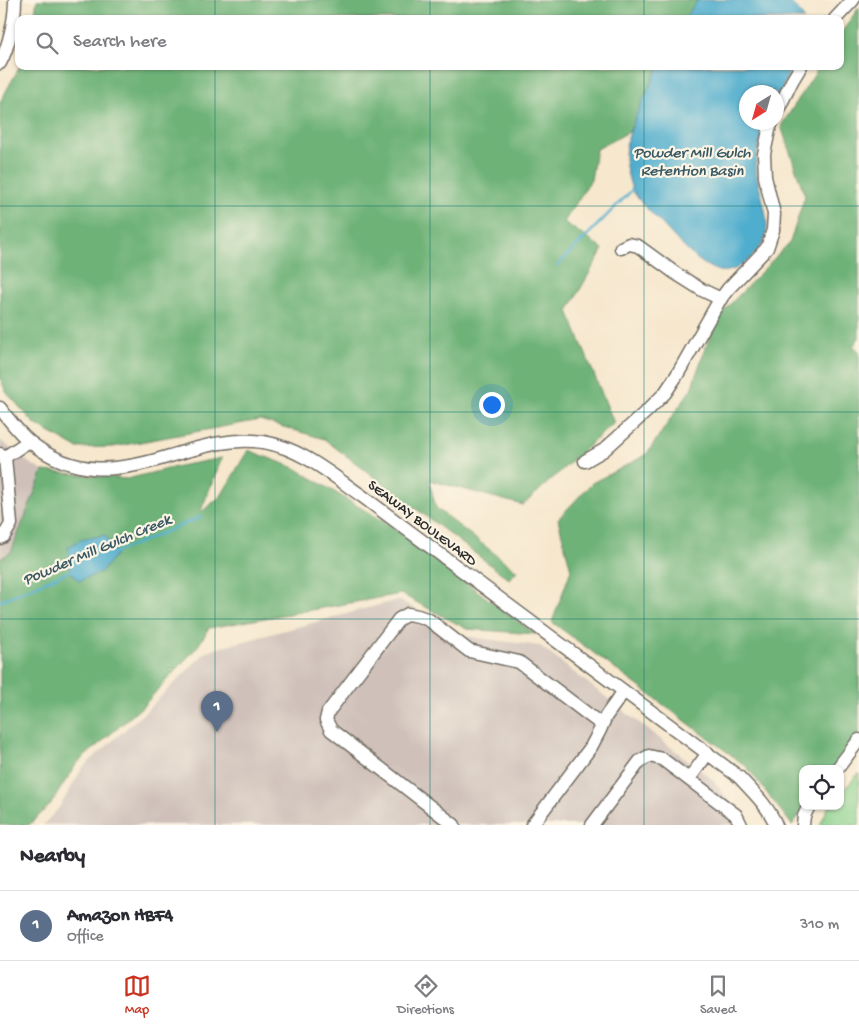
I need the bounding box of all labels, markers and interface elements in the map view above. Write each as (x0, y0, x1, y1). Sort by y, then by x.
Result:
search box (15, 15, 844, 70)
icon: search (33, 29, 61, 57)
text: Search here (73, 31, 167, 54)
north arrow (739, 85, 784, 130)
water label: Powder Mill Gulch Retention Basin (633, 145, 751, 182)
your location (479, 392, 505, 418)
street label: SEAWAY BOULEVARD (364, 477, 480, 571)
water label: Powder Mill Gulch Creek (20, 511, 176, 591)
pin: 1 (201, 691, 233, 732)
map controls (799, 765, 844, 810)
button: locate (799, 765, 844, 810)
text: Nearby (20, 845, 85, 870)
text: Amazon HBF4 (67, 905, 173, 928)
text: 1 (33, 916, 39, 935)
text: 310 m (800, 916, 839, 935)
text: Office (67, 928, 104, 947)
tab: Map (123, 972, 151, 1019)
tab: Directions (397, 972, 454, 1019)
tab: Saved (700, 972, 736, 1019)

